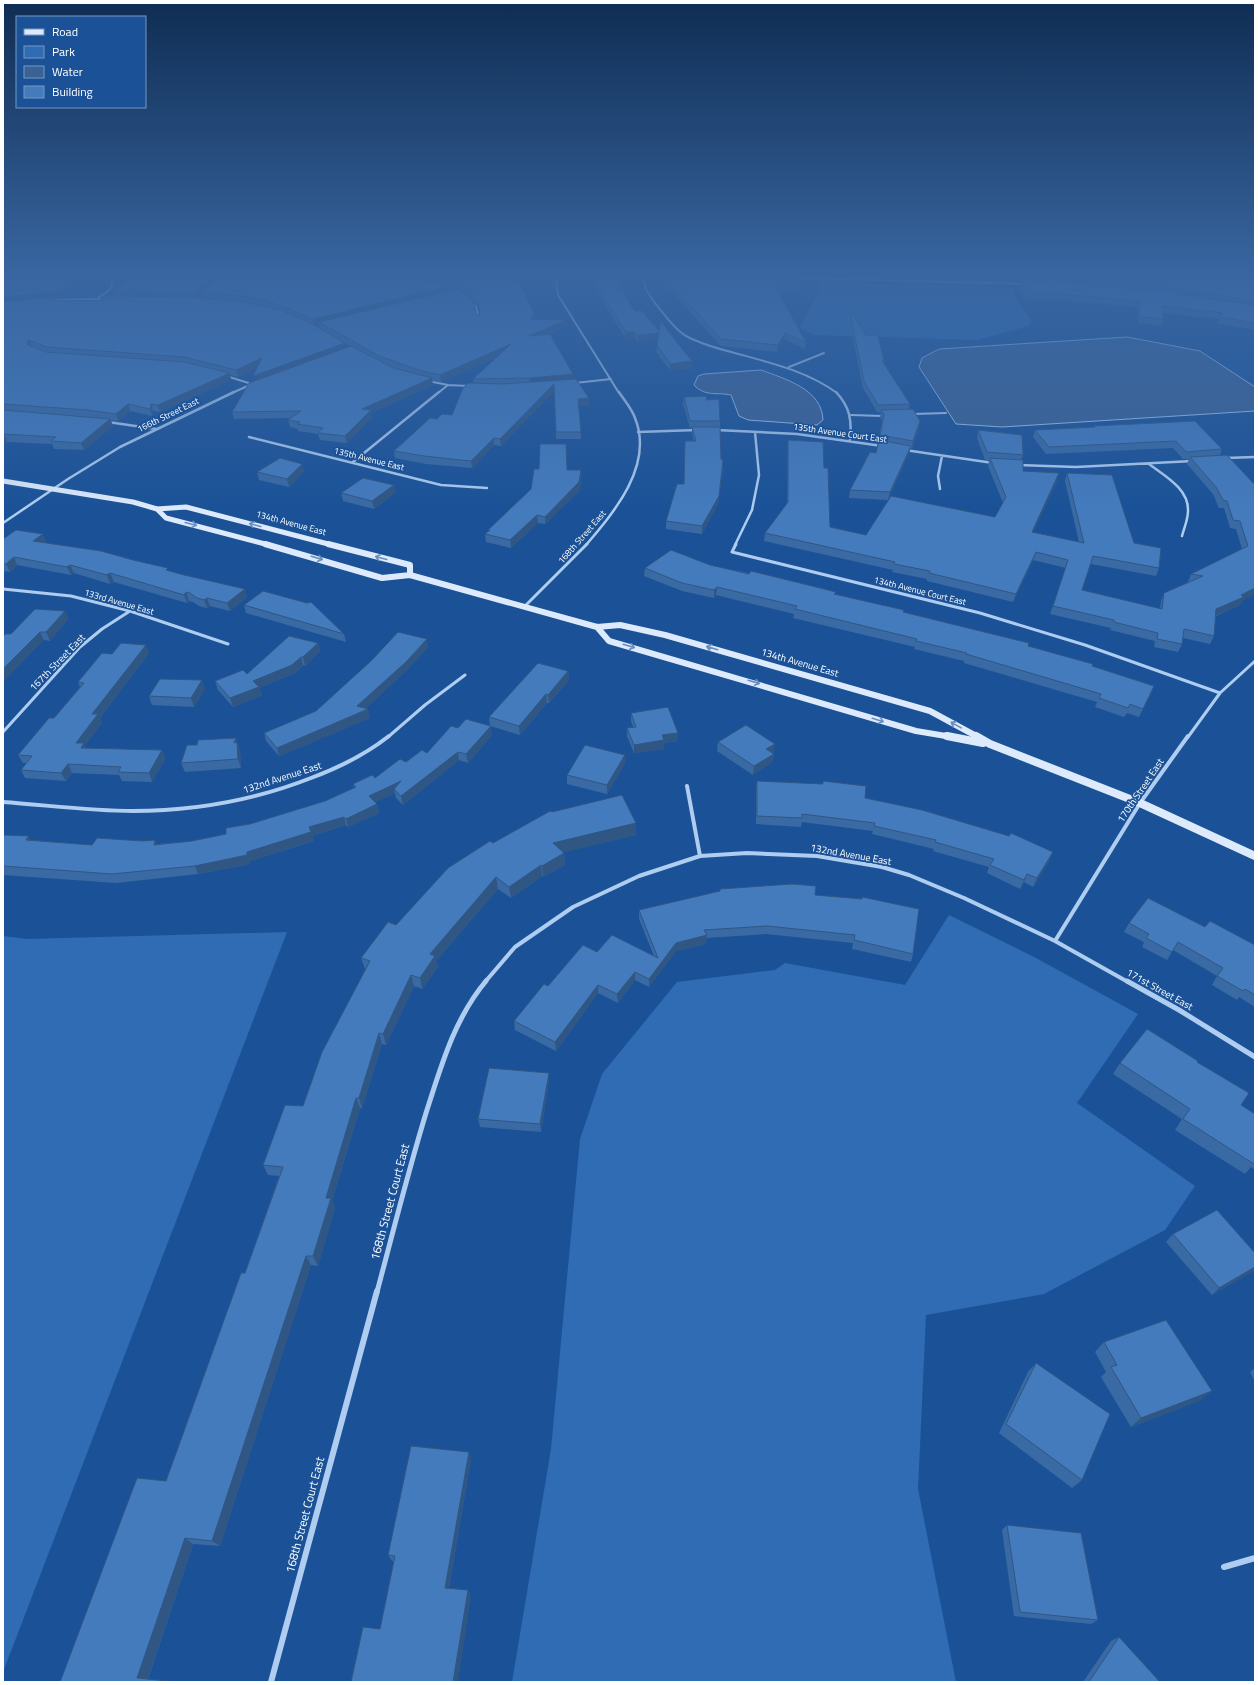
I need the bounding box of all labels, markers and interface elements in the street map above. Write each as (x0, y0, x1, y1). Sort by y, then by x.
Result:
legend (16, 16, 146, 108)
text: Road (52, 22, 78, 41)
text: Park (52, 42, 75, 61)
text: Water (52, 62, 83, 81)
text: Building (52, 82, 93, 101)
street label: 166th Street East (135, 394, 202, 435)
street label: 135th Avenue Court East (792, 419, 889, 446)
street label: 135th Avenue East (333, 443, 406, 474)
street label: 168th Street East (555, 506, 609, 566)
street label: 134th Avenue East (255, 507, 328, 538)
one-way arrow (249, 520, 262, 528)
one-way arrow (184, 521, 197, 528)
one-way arrow (375, 553, 388, 561)
one-way arrow (310, 555, 323, 562)
street label: 134th Avenue Court East (873, 573, 968, 608)
street label: 133rd Avenue East (83, 585, 156, 618)
street label: 167th Street East (26, 630, 89, 694)
one-way arrow (622, 643, 635, 650)
one-way arrow (706, 644, 719, 651)
street label: 134th Avenue East (759, 644, 841, 681)
one-way arrow (747, 679, 760, 686)
one-way arrow (872, 717, 885, 724)
one-way arrow (950, 721, 962, 728)
street label: 170th Street East (1113, 755, 1168, 825)
street label: 132nd Avenue East (241, 758, 324, 797)
street label: 132nd Avenue East (809, 840, 893, 869)
street label: 171st Street East (1124, 965, 1196, 1014)
street label: 168th Street Court East (365, 1141, 414, 1262)
street label: 168th Street Court East (280, 1454, 329, 1575)

